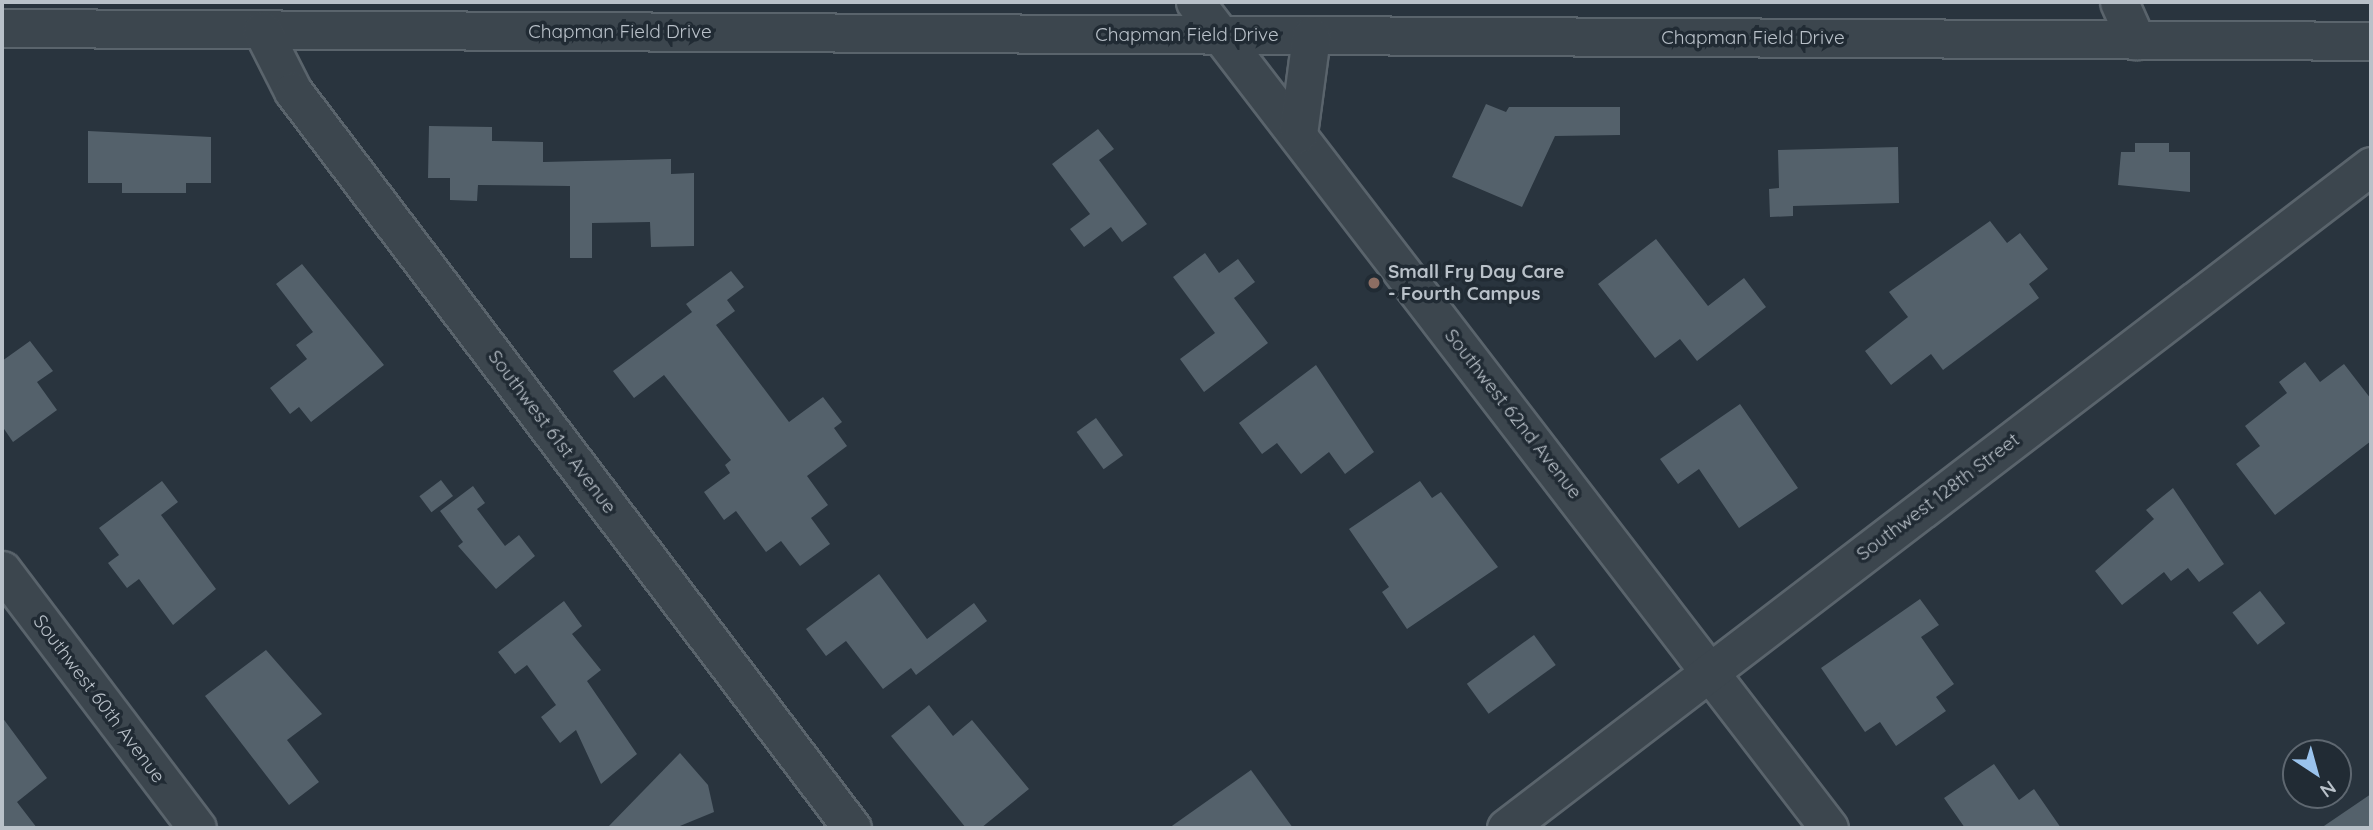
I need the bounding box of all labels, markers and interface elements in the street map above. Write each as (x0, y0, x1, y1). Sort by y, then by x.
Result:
street label: Chapman Field Drive (528, 21, 712, 43)
street label: Chapman Field Drive (1095, 24, 1279, 46)
street label: Chapman Field Drive (1661, 27, 1845, 49)
place label: Small Fry Day Care - Fourth Campus (1388, 261, 1564, 305)
marker: Small Fry Day Care - Fourth Campus (1366, 275, 1382, 291)
street label: Southwest 62nd Avenue (1440, 325, 1586, 503)
street label: Southwest 61st Avenue (483, 346, 621, 518)
street label: Southwest 128th Street (1852, 428, 2024, 566)
street label: Southwest 60th Avenue (28, 610, 170, 788)
north arrow (2282, 739, 2352, 809)
text: N (2315, 776, 2341, 803)

